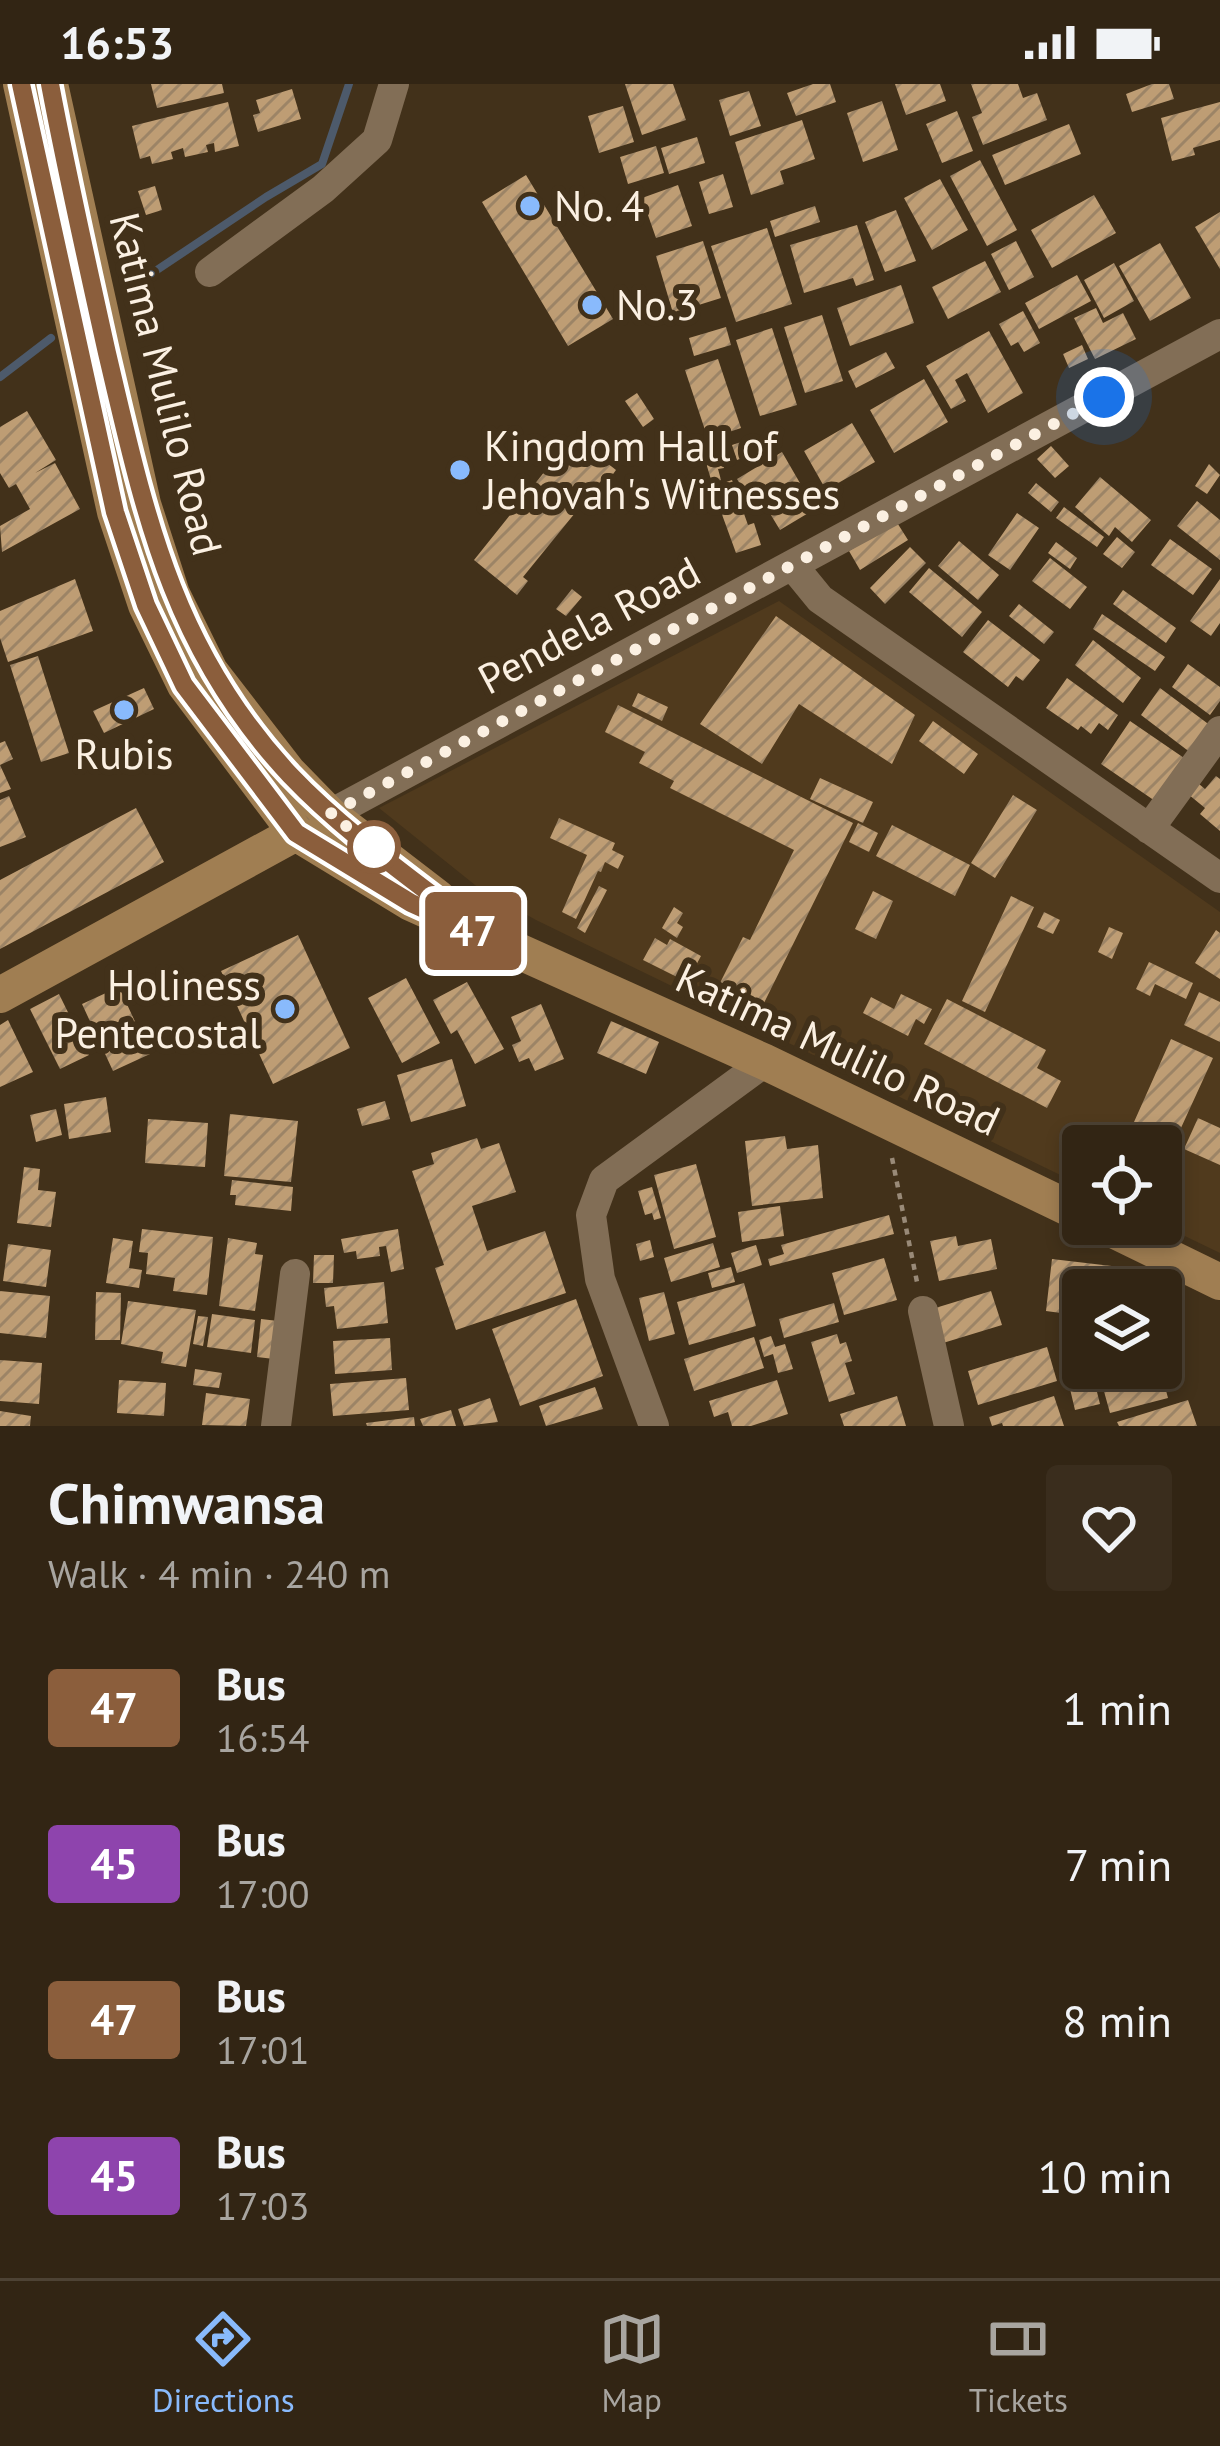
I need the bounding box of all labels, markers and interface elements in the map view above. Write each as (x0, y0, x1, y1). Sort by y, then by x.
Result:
text: 16:53 (60, 13, 174, 71)
place label: No. 4 (554, 178, 644, 233)
marker: No. 4 (517, 193, 543, 219)
street label: Katima Mulilo Road (97, 207, 236, 561)
place label: No.3 (616, 277, 698, 332)
marker: No.3 (579, 292, 605, 318)
your location (1074, 367, 1134, 427)
place label: Kingdom Hall of Jehovah's Witnesses (482, 418, 840, 521)
marker: Kingdom Hall of Jehovah's Witnesses (447, 457, 473, 483)
street label: Pendela Road (468, 543, 709, 706)
marker: Rubis (111, 697, 137, 723)
place label: Rubis (75, 726, 173, 781)
unlabelled marker (349, 822, 399, 872)
line badge: 47 (419, 892, 527, 970)
text: 47 (449, 903, 497, 958)
street label: Katima Mulilo Road (667, 949, 1009, 1148)
place label: Holiness Pentecostal (55, 957, 261, 1060)
marker: Holiness Pentecostal (272, 996, 298, 1022)
map controls (1062, 1125, 1182, 1389)
button: locate (1062, 1125, 1182, 1245)
button: layers (1062, 1269, 1182, 1389)
button: heart (1046, 1465, 1172, 1591)
text: Chimwansa (48, 1466, 325, 1540)
text: Walk · 4 min · 240 m (48, 1548, 390, 1599)
text: Bus (216, 1654, 286, 1712)
text: 1 min (1062, 1679, 1172, 1737)
text: 47 (90, 1680, 138, 1735)
text: 16:54 (216, 1712, 310, 1763)
text: Bus (216, 1810, 286, 1868)
text: 7 min (1065, 1835, 1172, 1893)
text: 45 (90, 1836, 138, 1891)
text: 17:00 (216, 1868, 310, 1919)
text: Bus (216, 1966, 286, 2024)
text: 8 min (1062, 1991, 1172, 2049)
text: 47 (90, 1992, 138, 2047)
text: 17:01 (216, 2024, 310, 2075)
text: Bus (216, 2122, 286, 2180)
text: 10 min (1038, 2147, 1172, 2205)
text: 45 (90, 2148, 138, 2203)
text: 17:03 (216, 2180, 310, 2231)
tab: Directions (152, 2306, 295, 2421)
tab: Map (599, 2306, 665, 2421)
tab: Tickets (969, 2306, 1068, 2421)

